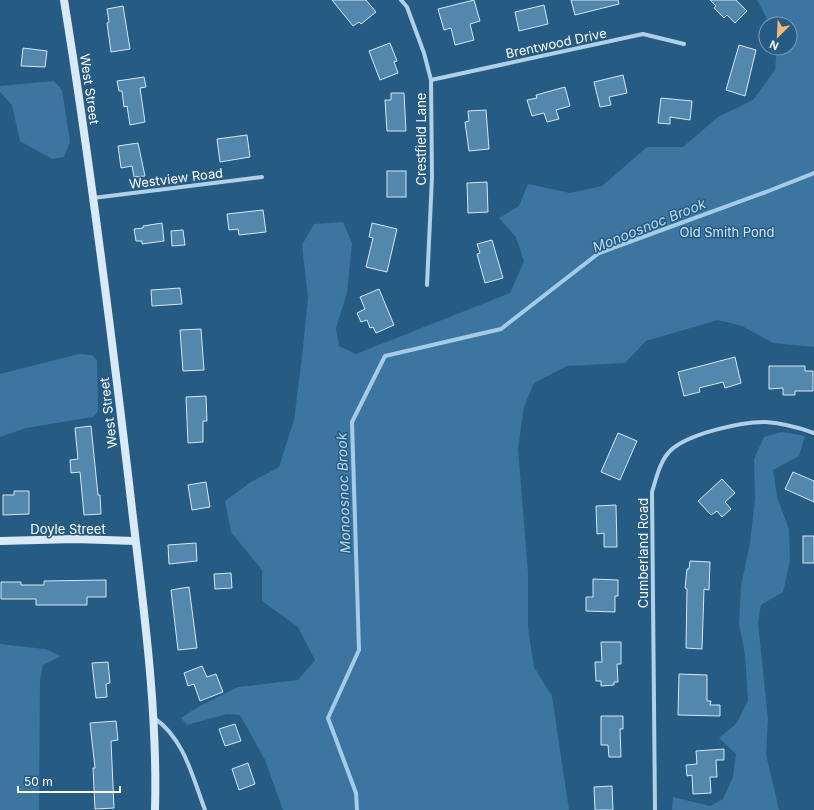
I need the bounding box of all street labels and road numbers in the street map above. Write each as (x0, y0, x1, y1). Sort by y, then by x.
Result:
street label: Brentwood Drive (504, 24, 608, 62)
street label: West Street (77, 53, 103, 125)
street label: Crestfield Lane (413, 93, 429, 185)
street label: Westview Road (128, 164, 224, 192)
street label: West Street (96, 377, 120, 449)
street label: Cumberland Road (635, 498, 651, 608)
street label: Doyle Street (30, 521, 106, 537)

